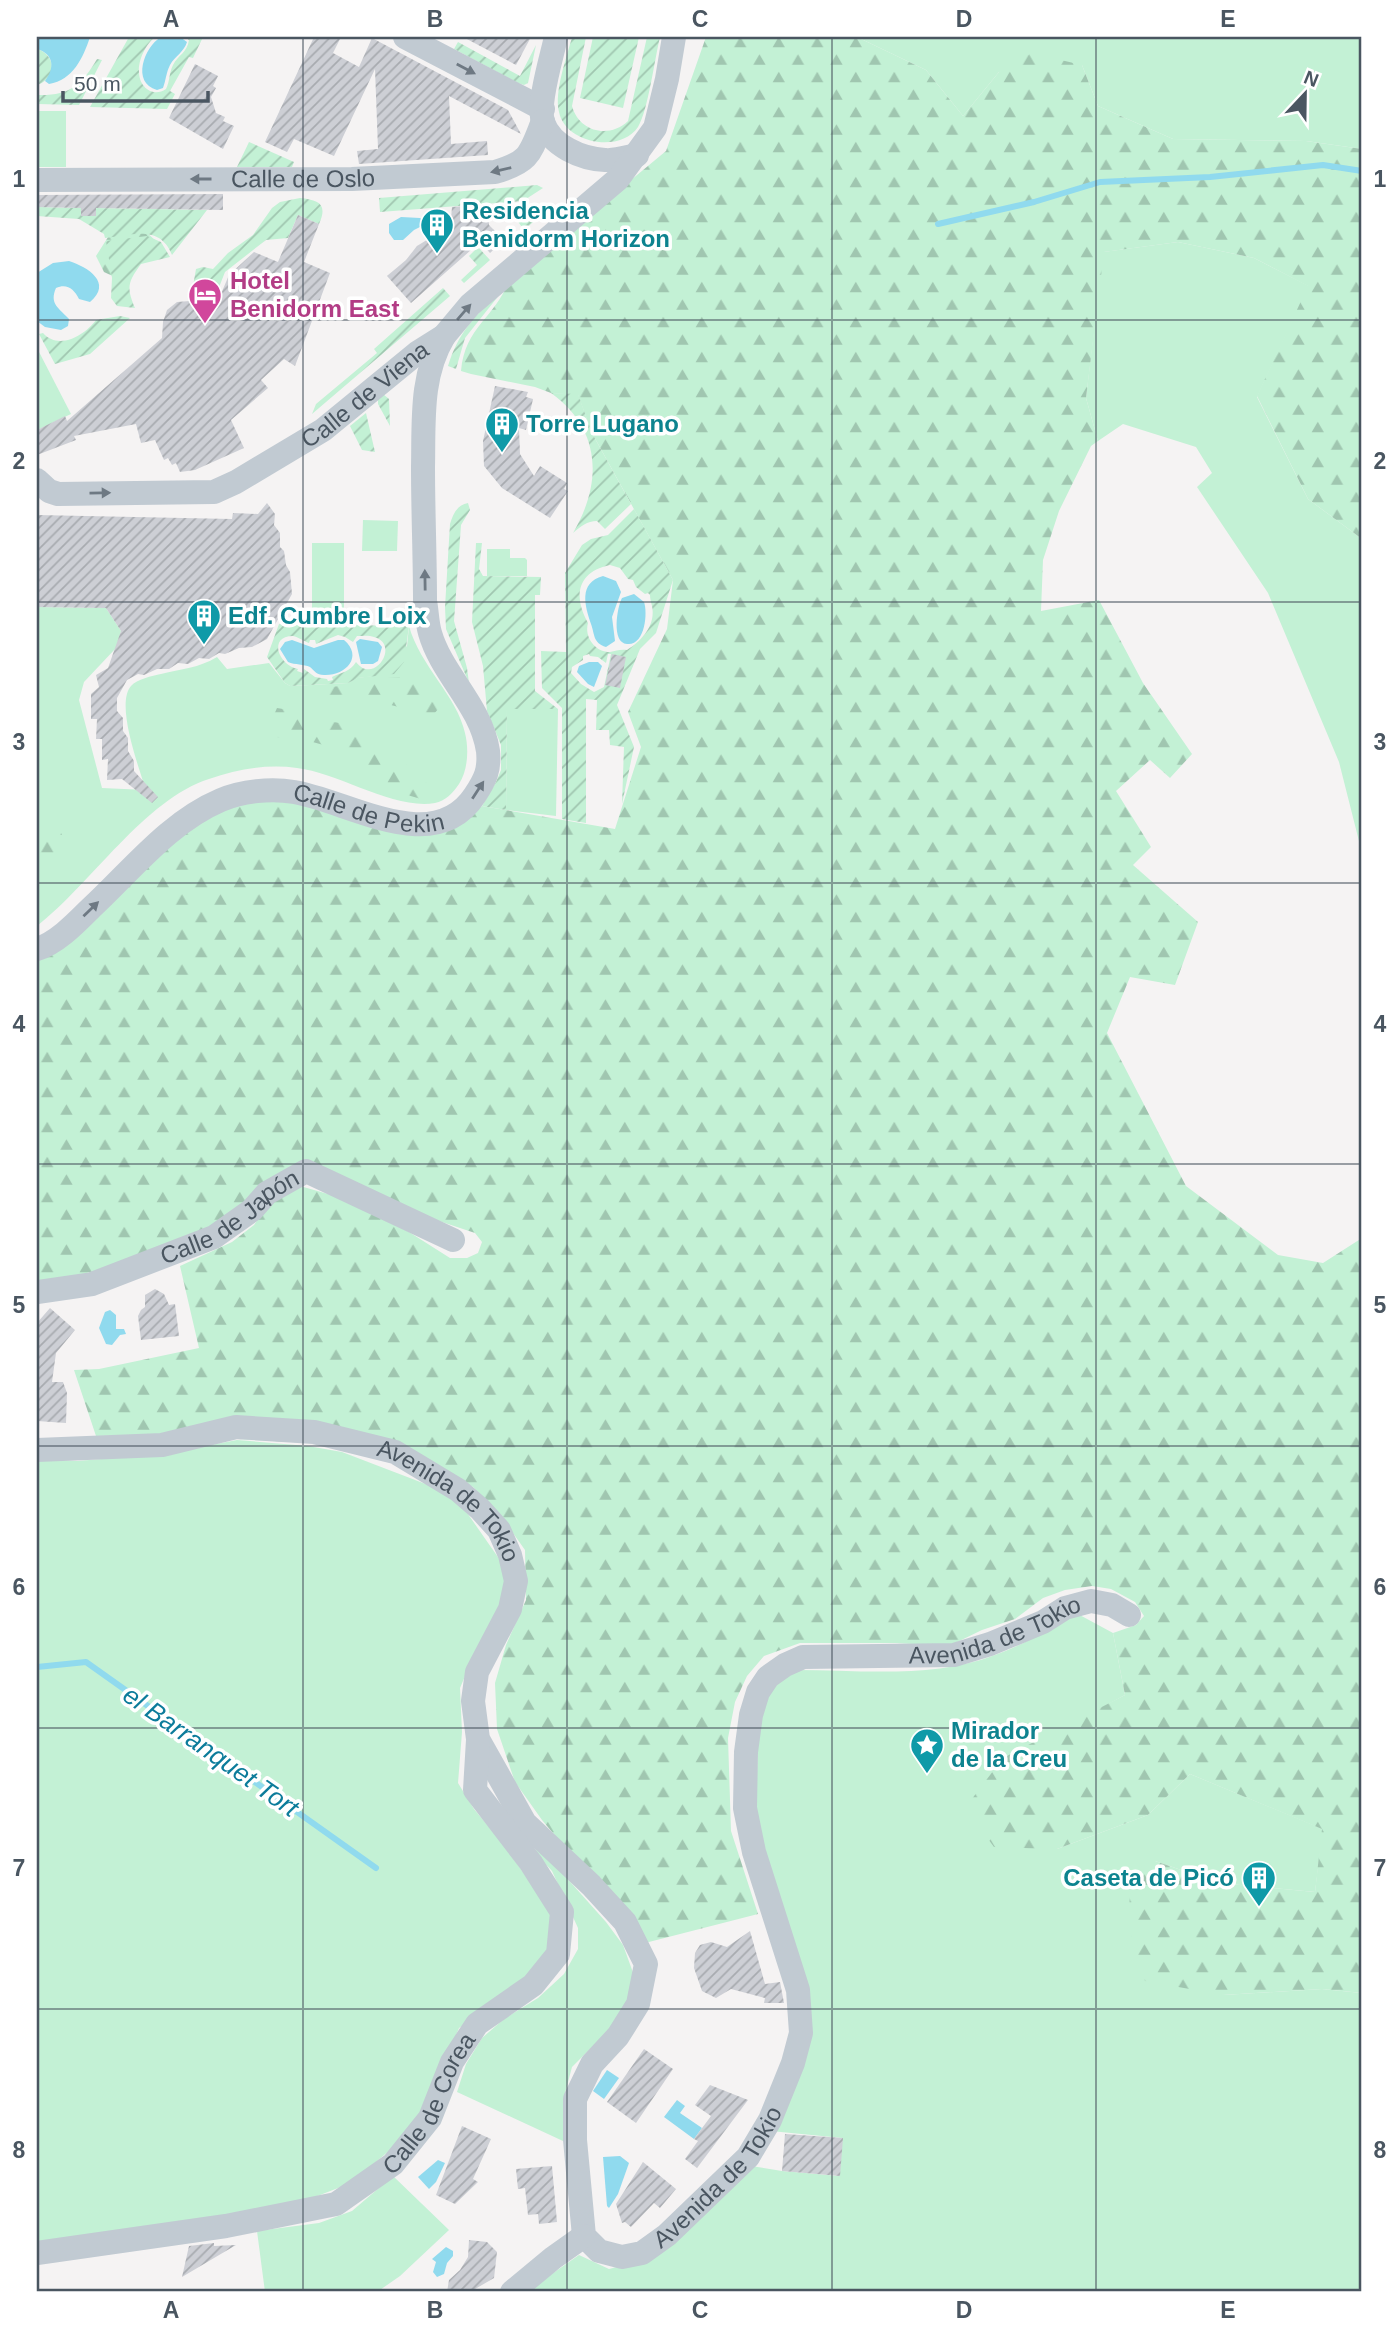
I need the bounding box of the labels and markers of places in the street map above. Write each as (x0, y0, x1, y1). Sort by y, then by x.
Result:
place label: Residencia Benidorm Horizon (462, 197, 670, 252)
building icon: Residencia Benidorm Horizon (418, 206, 456, 255)
place label: Hotel Benidorm East (230, 267, 399, 322)
hotel icon: Hotel Benidorm East (186, 276, 224, 325)
building icon: Torre Lugano (483, 405, 521, 454)
place label: Torre Lugano (526, 410, 679, 437)
building icon: Edf. Cumbre Loix (185, 597, 223, 646)
place label: Edf. Cumbre Loix (228, 602, 427, 629)
place label: Mirador de la Creu (951, 1717, 1067, 1772)
place icon: Mirador de la Creu (908, 1726, 946, 1775)
building icon: Caseta de Picó (1240, 1859, 1278, 1908)
place label: Caseta de Picó (1063, 1864, 1234, 1891)

